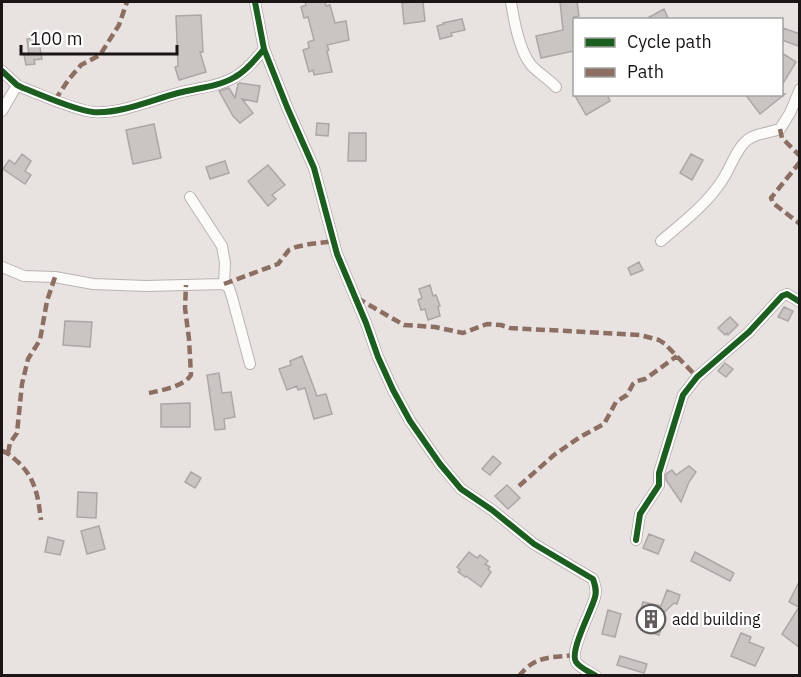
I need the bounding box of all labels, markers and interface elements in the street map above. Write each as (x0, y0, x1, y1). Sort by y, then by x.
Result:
scale bar (21, 18, 177, 56)
legend (573, 18, 783, 96)
text: 100 m (30, 27, 82, 50)
text: Cycle path (627, 30, 712, 53)
text: Path (627, 60, 664, 83)
building icon: add building (635, 603, 667, 635)
place label: add building (672, 609, 761, 629)

